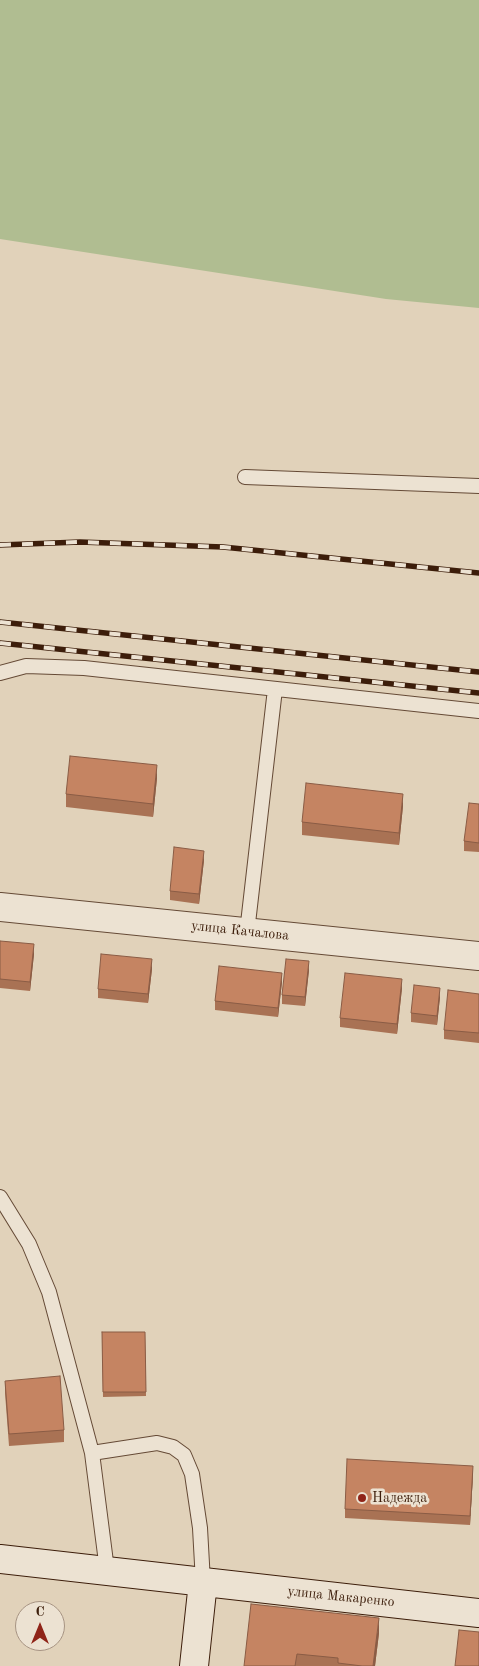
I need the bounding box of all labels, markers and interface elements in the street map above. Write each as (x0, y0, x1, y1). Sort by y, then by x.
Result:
street label: улица Качалова (190, 918, 290, 944)
place label: Надежда (372, 1490, 427, 1506)
marker: Надежда (356, 1492, 368, 1504)
street label: улица Макаренко (287, 1583, 395, 1611)
north arrow (15, 1601, 65, 1651)
text: С (35, 1605, 45, 1619)

